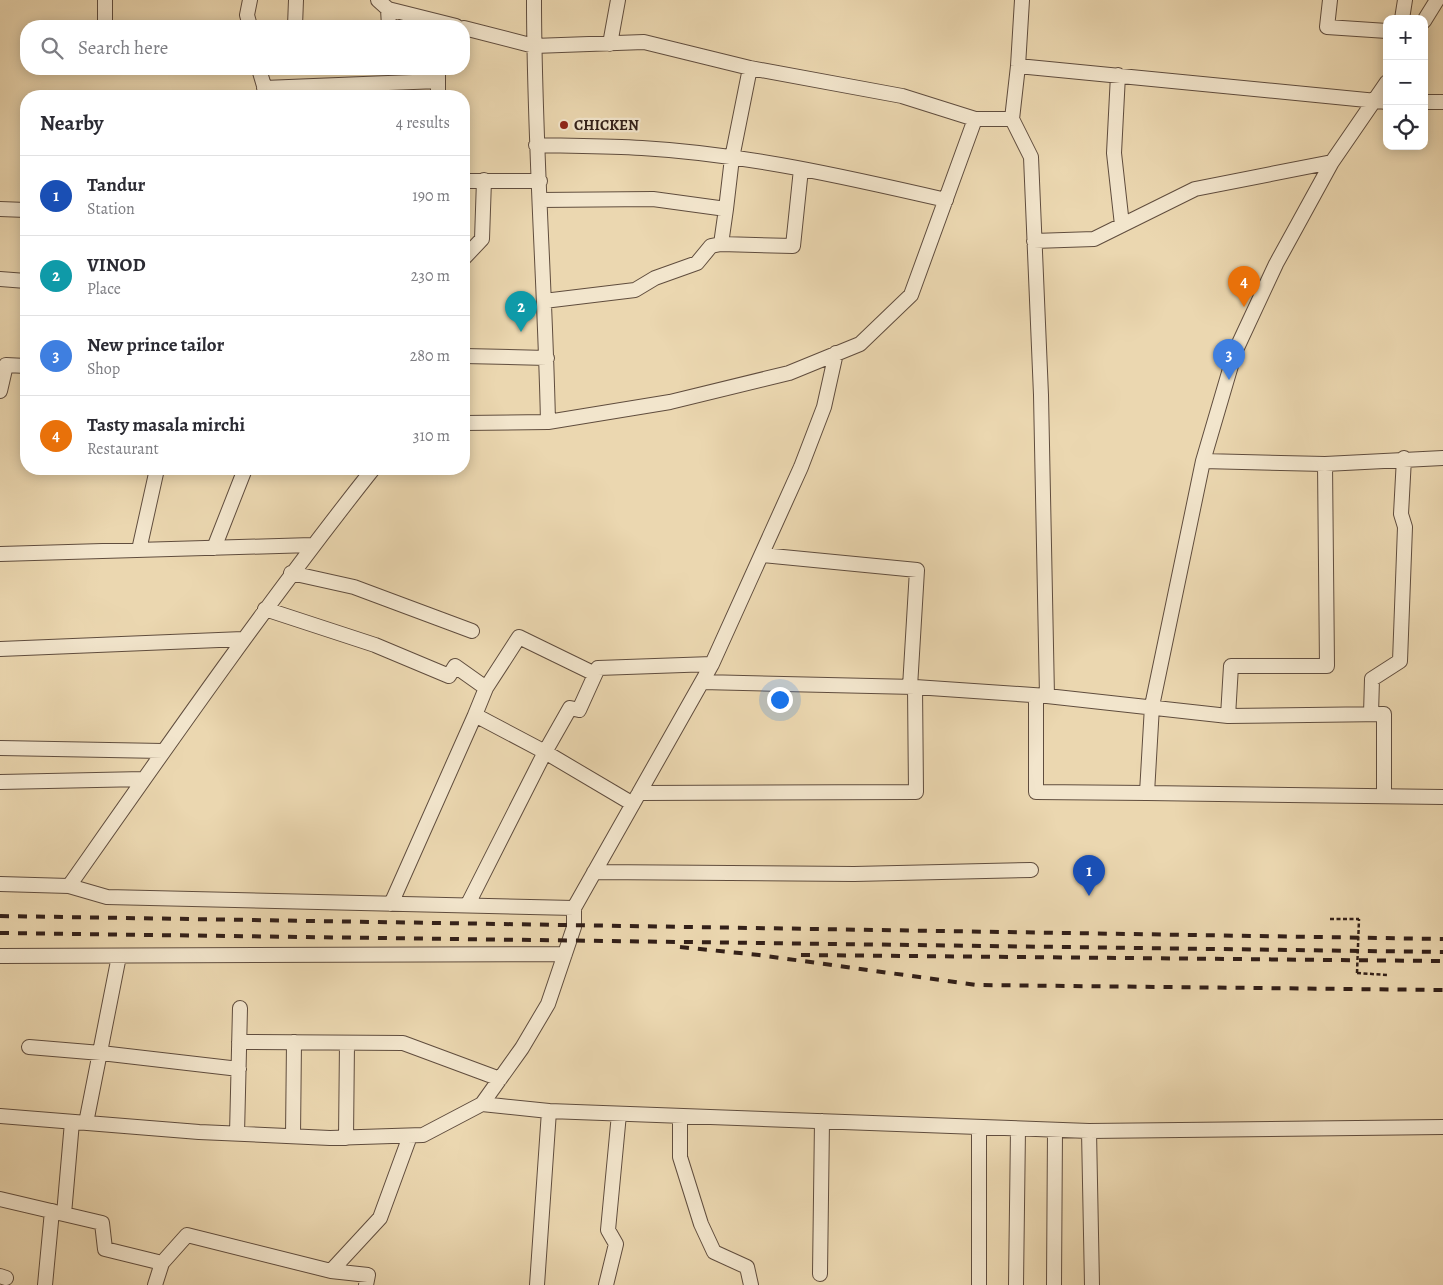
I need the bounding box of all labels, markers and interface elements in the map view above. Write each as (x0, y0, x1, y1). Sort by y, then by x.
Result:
map controls (1383, 15, 1428, 150)
button: + (1383, 15, 1428, 60)
search box (20, 20, 470, 75)
icon: search (38, 34, 66, 62)
text: Search here (78, 35, 168, 61)
button: − (1383, 60, 1428, 105)
button: locate (1383, 105, 1428, 150)
text: Nearby (40, 109, 103, 137)
text: 4 results (396, 112, 450, 134)
place label: CHICKEN (574, 115, 639, 135)
marker: CHICKEN (558, 119, 570, 131)
text: Tandur (87, 172, 145, 198)
text: 1 (53, 185, 59, 207)
text: 190 m (412, 185, 450, 207)
text: Station (87, 198, 135, 220)
text: VINOD (87, 252, 146, 278)
text: 2 (52, 265, 60, 287)
text: 230 m (411, 265, 450, 287)
pin: 4 (1228, 266, 1260, 307)
text: Place (87, 278, 121, 300)
pin: 2 (505, 291, 537, 332)
text: New prince tailor (87, 332, 224, 358)
pin: 3 (1213, 339, 1245, 380)
text: 3 (53, 345, 59, 367)
text: 280 m (410, 345, 450, 367)
text: Shop (87, 358, 120, 380)
text: Tasty masala mirchi (87, 412, 245, 438)
text: 4 (52, 425, 60, 447)
text: 310 m (413, 425, 450, 447)
text: Restaurant (87, 438, 159, 460)
your location (767, 687, 793, 713)
pin: 1 (1073, 855, 1105, 896)

